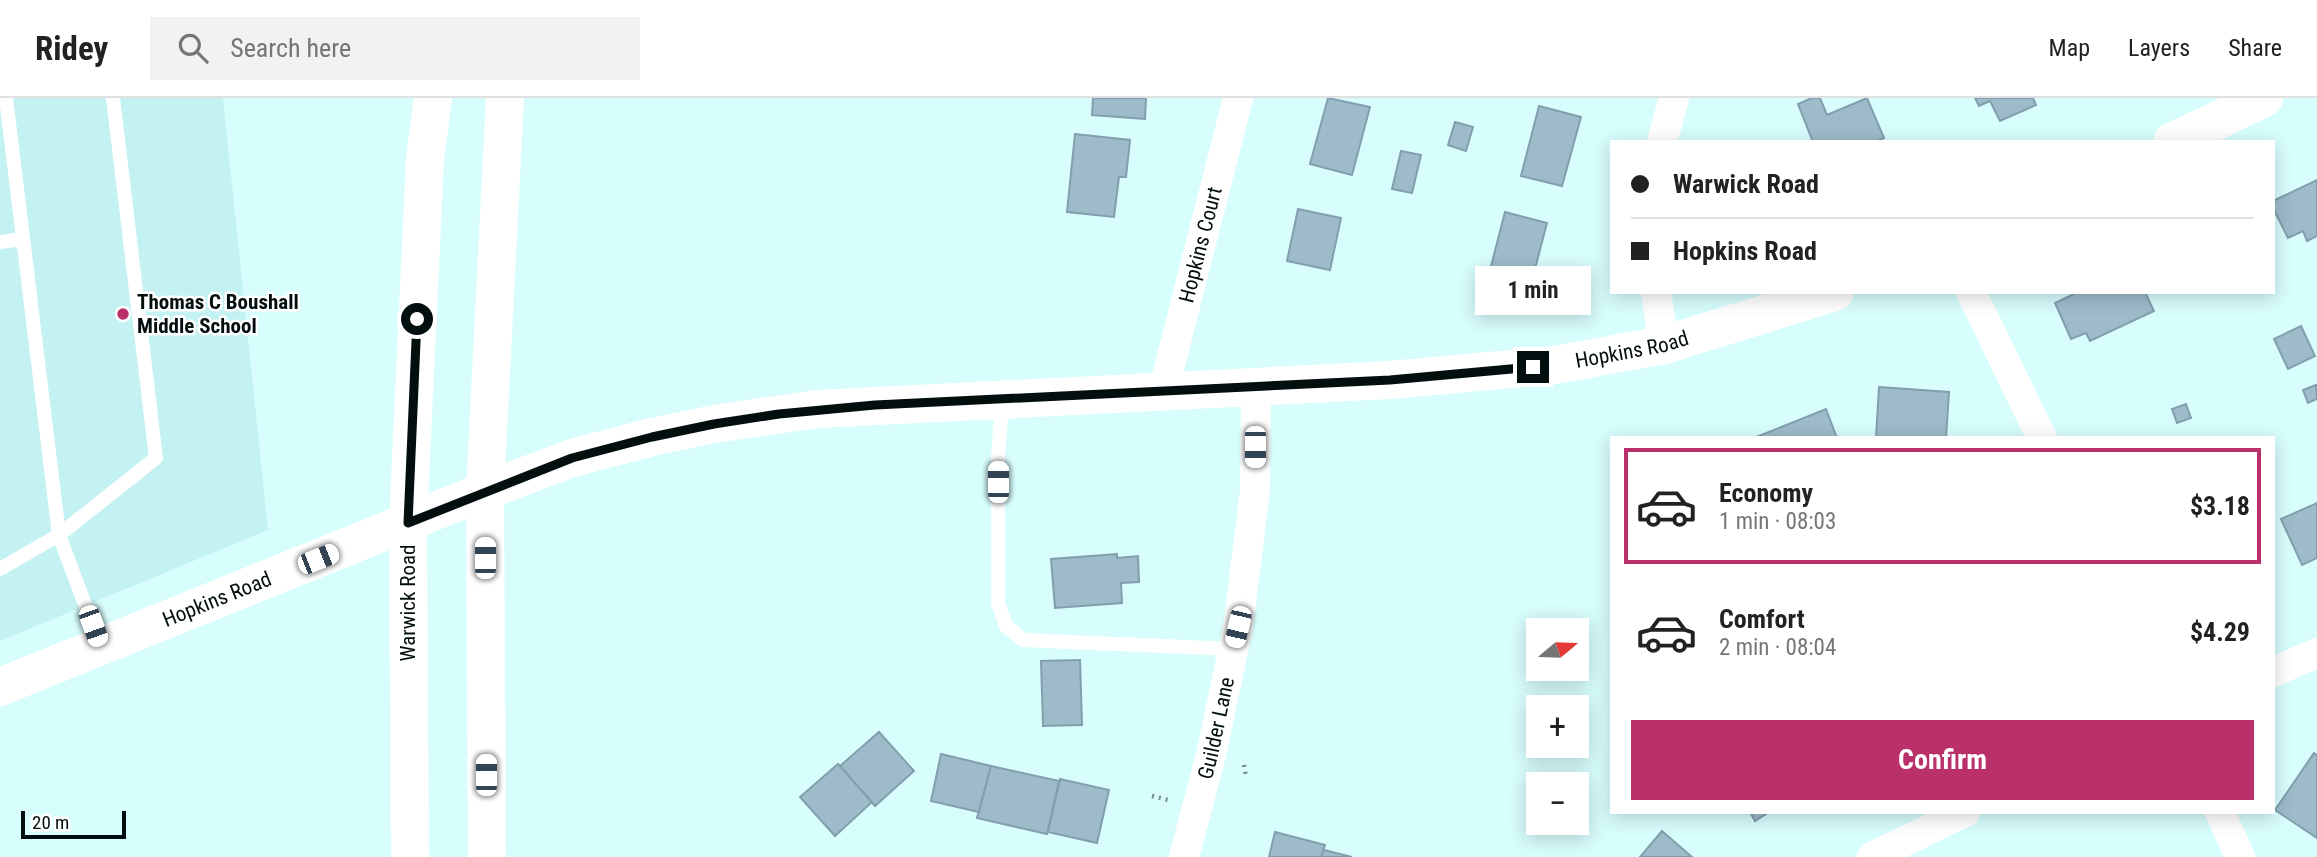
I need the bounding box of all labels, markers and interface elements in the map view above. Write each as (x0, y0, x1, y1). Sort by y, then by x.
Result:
search box (150, 17, 640, 80)
text: Ridey (35, 29, 108, 68)
icon: search (174, 29, 212, 67)
text: Search here (230, 33, 351, 63)
text: Map (2049, 34, 2090, 62)
text: Layers (2128, 34, 2190, 62)
text: Share (2228, 34, 2282, 62)
text: Warwick Road (1673, 169, 1819, 199)
street label: Hopkins Court (1174, 184, 1227, 305)
text: Hopkins Road (1673, 236, 1817, 266)
callout: 1 min (1475, 266, 1591, 314)
text: 1 min (1507, 277, 1559, 304)
place label: Thomas C Boushall Middle School (137, 290, 299, 338)
route start (401, 303, 433, 335)
marker: Thomas C Boushall Middle School (115, 306, 131, 322)
street label: Hopkins Road (1573, 326, 1691, 373)
route end (1517, 351, 1549, 383)
car (1245, 426, 1266, 468)
car (988, 461, 1009, 503)
icon: car (1635, 475, 1698, 538)
text: Economy (1719, 478, 1813, 508)
text: $3.18 (2190, 491, 2250, 521)
text: 1 min · 08:03 (1719, 508, 1836, 535)
car (475, 537, 496, 579)
car (295, 541, 342, 577)
street label: Warwick Road (396, 545, 420, 661)
street label: Hopkins Road (159, 567, 275, 632)
icon: car (1635, 601, 1698, 664)
car (76, 603, 111, 649)
car (1224, 604, 1253, 650)
text: Comfort (1719, 604, 1805, 634)
text: $4.29 (2190, 617, 2250, 647)
north arrow (1526, 618, 1589, 681)
map controls (1526, 618, 1589, 835)
text: 2 min · 08:04 (1719, 634, 1836, 661)
street label: Guilder Lane (1193, 675, 1239, 782)
button: + (1526, 695, 1589, 758)
button: Confirm (1631, 720, 2254, 800)
car (476, 754, 497, 796)
button: − (1526, 772, 1589, 835)
scale bar (21, 808, 126, 840)
text: 20 m (32, 811, 69, 834)

